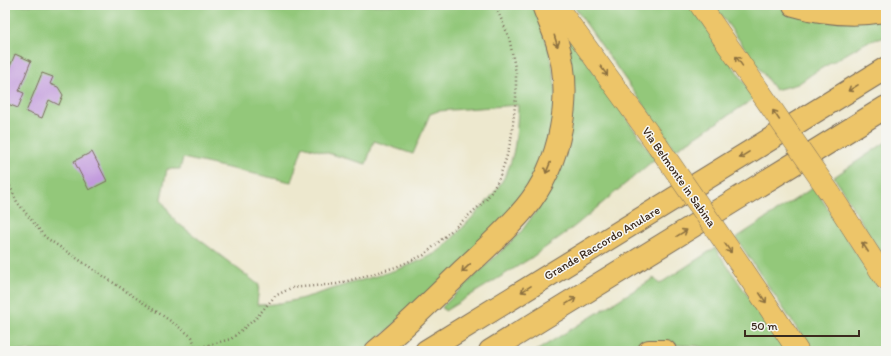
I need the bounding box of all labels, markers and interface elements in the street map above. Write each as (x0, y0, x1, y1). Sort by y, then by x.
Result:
one-way arrow (553, 35, 560, 48)
one-way arrow (735, 56, 743, 67)
one-way arrow (600, 65, 608, 76)
one-way arrow (847, 85, 859, 93)
one-way arrow (772, 110, 780, 121)
street label: Via Belmonte in Sabina (639, 124, 719, 230)
one-way arrow (738, 152, 750, 160)
one-way arrow (543, 162, 551, 174)
street label: Grande Raccordo Anulare (542, 203, 663, 283)
one-way arrow (676, 229, 688, 237)
one-way arrow (860, 241, 868, 253)
one-way arrow (724, 242, 732, 253)
one-way arrow (461, 263, 471, 272)
one-way arrow (520, 286, 532, 294)
one-way arrow (759, 293, 767, 304)
one-way arrow (565, 297, 577, 305)
scale bar (745, 312, 859, 338)
text: 50 m (751, 319, 777, 333)

